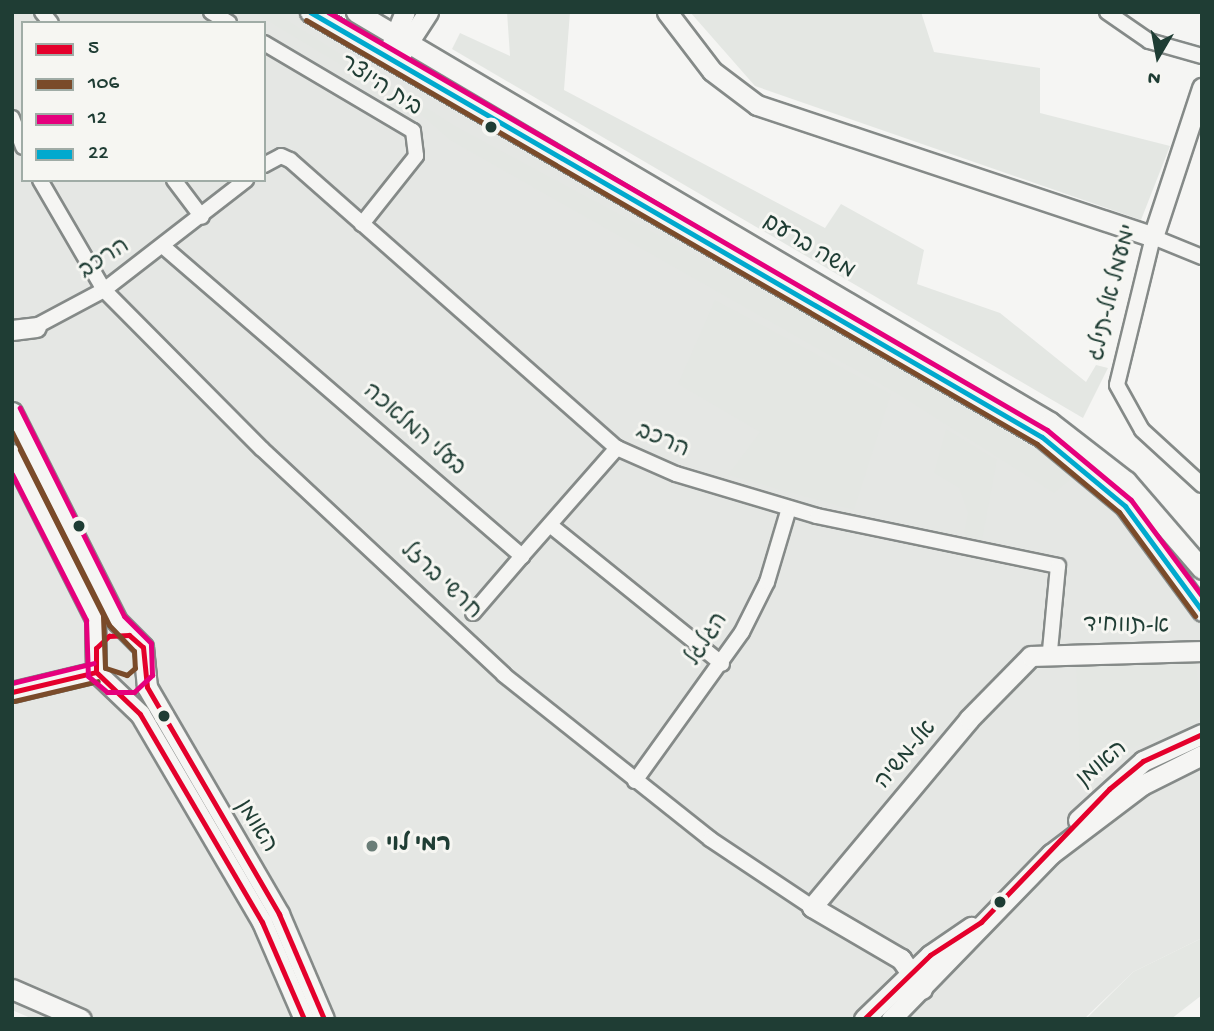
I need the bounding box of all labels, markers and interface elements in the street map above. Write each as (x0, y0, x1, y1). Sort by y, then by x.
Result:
legend (21, 21, 266, 182)
north arrow (1123, 21, 1193, 91)
text: 5 (88, 37, 99, 62)
street label: בית היוצר (334, 50, 426, 124)
text: N (1146, 65, 1162, 90)
text: 106 (88, 72, 119, 97)
text: 12 (88, 107, 107, 132)
unlabelled marker (484, 120, 498, 134)
text: 22 (88, 142, 109, 167)
street label: משה ברעם (757, 210, 859, 286)
street label: מעמל אל-ת'לג' (1084, 222, 1144, 364)
street label: הרכב (74, 233, 136, 287)
street label: בעלי המלאכה (356, 379, 470, 483)
street label: הרכב (631, 419, 693, 465)
unlabelled marker (72, 519, 86, 533)
street label: חרשי ברזל (394, 537, 486, 627)
street label: הגלגל (681, 608, 735, 672)
street label: א-תווחיד (1083, 612, 1169, 642)
unlabelled marker (157, 709, 171, 723)
street label: אל-משיה (870, 716, 944, 796)
street label: האומן (1072, 736, 1134, 794)
street label: האומן (228, 795, 282, 859)
place label: רמי לוי (386, 832, 451, 860)
marker: רמי לוי (364, 838, 380, 854)
unlabelled marker (993, 895, 1007, 909)

